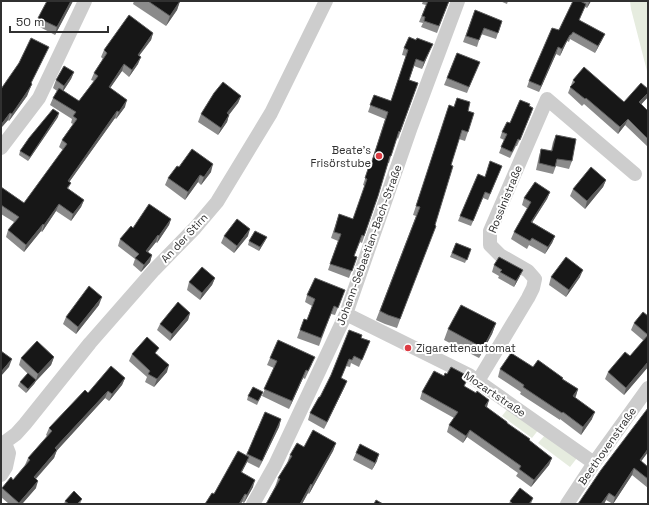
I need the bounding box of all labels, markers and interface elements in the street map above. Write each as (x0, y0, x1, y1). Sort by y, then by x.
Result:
scale bar (10, 8, 108, 34)
text: 50 m (16, 14, 44, 30)
place label: Beate's Frisörstube (311, 143, 371, 170)
marker: Beate's Frisörstube (374, 151, 384, 161)
street label: Johann-Sebastian-Bach-Straße (333, 163, 405, 327)
street label: Rossinistraße (485, 163, 525, 235)
street label: An der Stirn (158, 210, 210, 266)
place label: Zigarettenautomat (416, 341, 516, 355)
marker: Zigarettenautomat (403, 343, 413, 353)
street label: Mozartstraße (461, 368, 529, 420)
street label: Beethovenstraße (575, 404, 639, 488)

